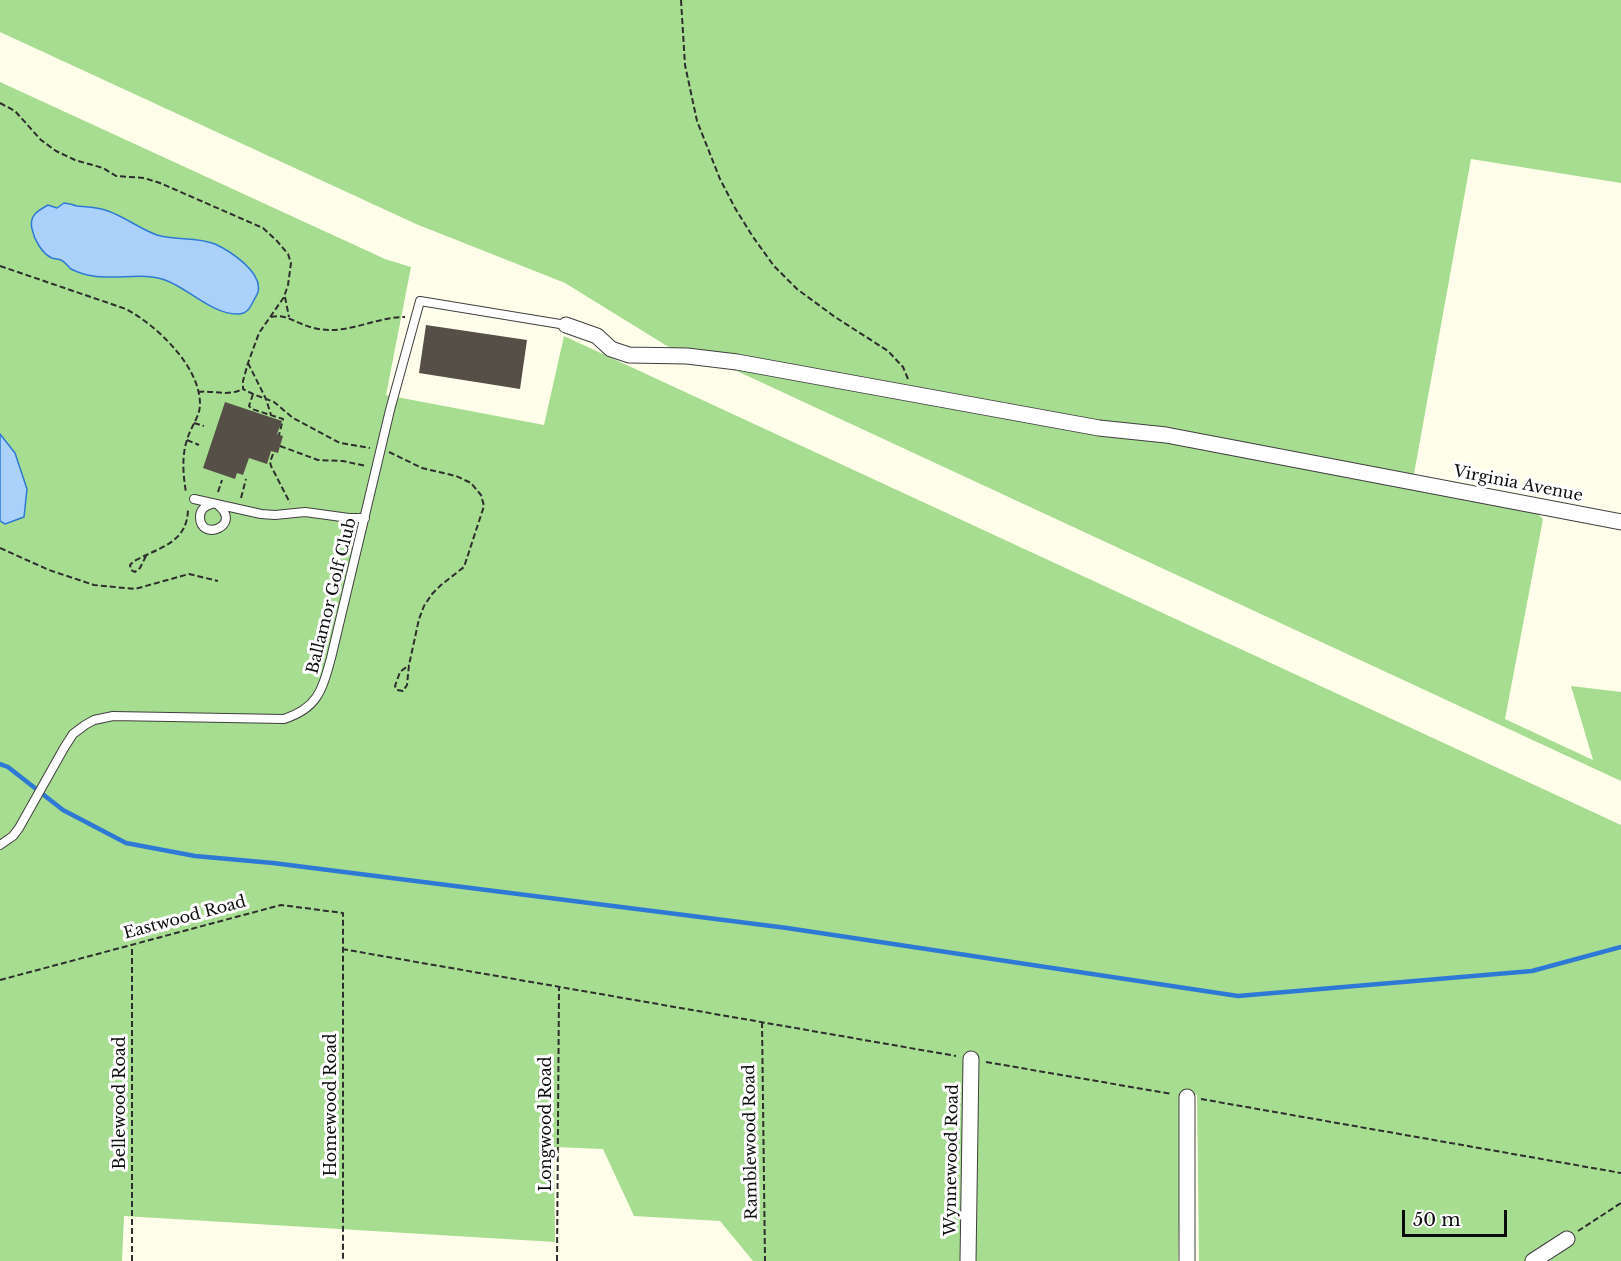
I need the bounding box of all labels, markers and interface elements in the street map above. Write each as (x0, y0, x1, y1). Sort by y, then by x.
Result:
street label: Virginia Avenue (1452, 462, 1584, 506)
street label: Ballamor Golf Club (303, 516, 361, 676)
street label: Eastwood Road (122, 892, 248, 944)
street label: Homewood Road (321, 1033, 341, 1177)
street label: Bellewood Road (110, 1036, 130, 1170)
street label: Longwood Road (536, 1057, 556, 1191)
street label: Ramblewood Road (740, 1064, 762, 1220)
street label: Wynnewood Road (941, 1084, 963, 1236)
scale bar (1405, 1198, 1510, 1236)
text: 50 m (1413, 1209, 1461, 1231)

